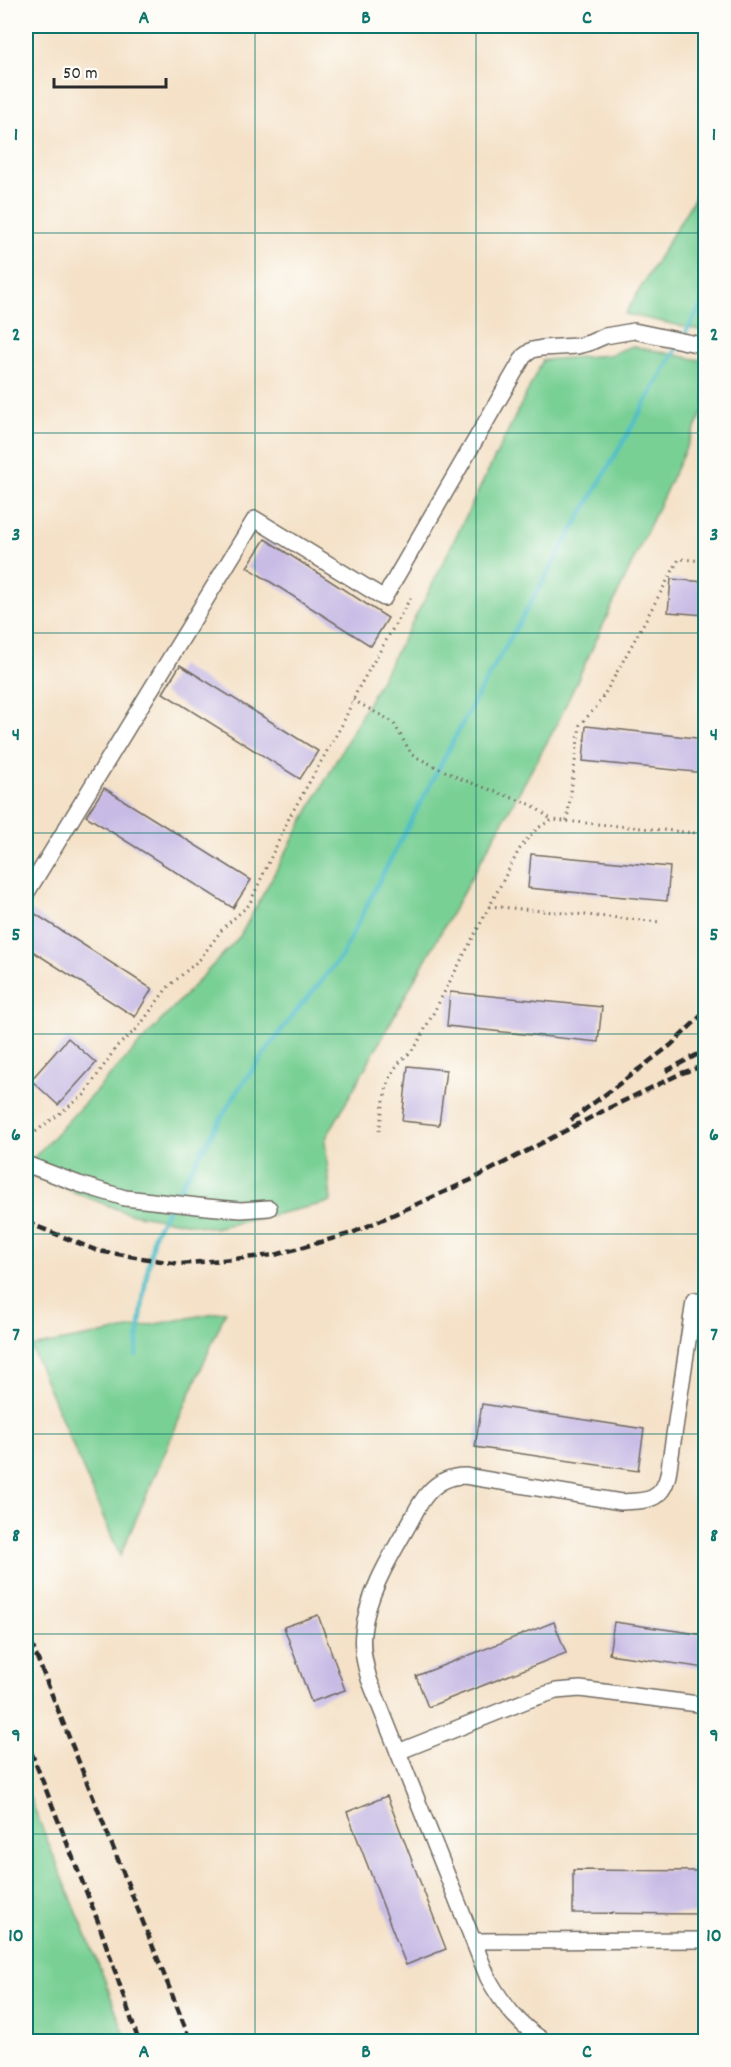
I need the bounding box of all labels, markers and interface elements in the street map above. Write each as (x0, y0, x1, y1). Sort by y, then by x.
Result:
text: A (139, 5, 150, 33)
text: B (361, 5, 371, 33)
text: C (582, 5, 592, 33)
scale bar (54, 51, 166, 89)
text: 50 m (63, 62, 98, 87)
text: 1 (14, 122, 18, 150)
text: 1 (712, 122, 716, 150)
text: 2 (12, 322, 20, 350)
text: 2 (710, 322, 718, 350)
text: 3 (12, 522, 20, 550)
text: 3 (710, 522, 718, 550)
text: 4 (12, 722, 20, 750)
text: 4 (710, 722, 718, 750)
text: 5 (11, 922, 21, 950)
text: 5 (709, 922, 719, 950)
text: 6 (11, 1122, 21, 1150)
text: 6 (709, 1122, 719, 1150)
text: 7 (12, 1322, 20, 1350)
text: 7 (710, 1322, 718, 1350)
text: 8 (12, 1523, 20, 1551)
text: 8 (710, 1523, 718, 1551)
text: 9 (11, 1723, 21, 1751)
text: 9 (709, 1723, 719, 1751)
text: 10 (8, 1923, 24, 1951)
text: 10 (706, 1923, 722, 1951)
text: A (139, 2039, 150, 2067)
text: B (361, 2039, 371, 2067)
text: C (582, 2039, 592, 2067)

